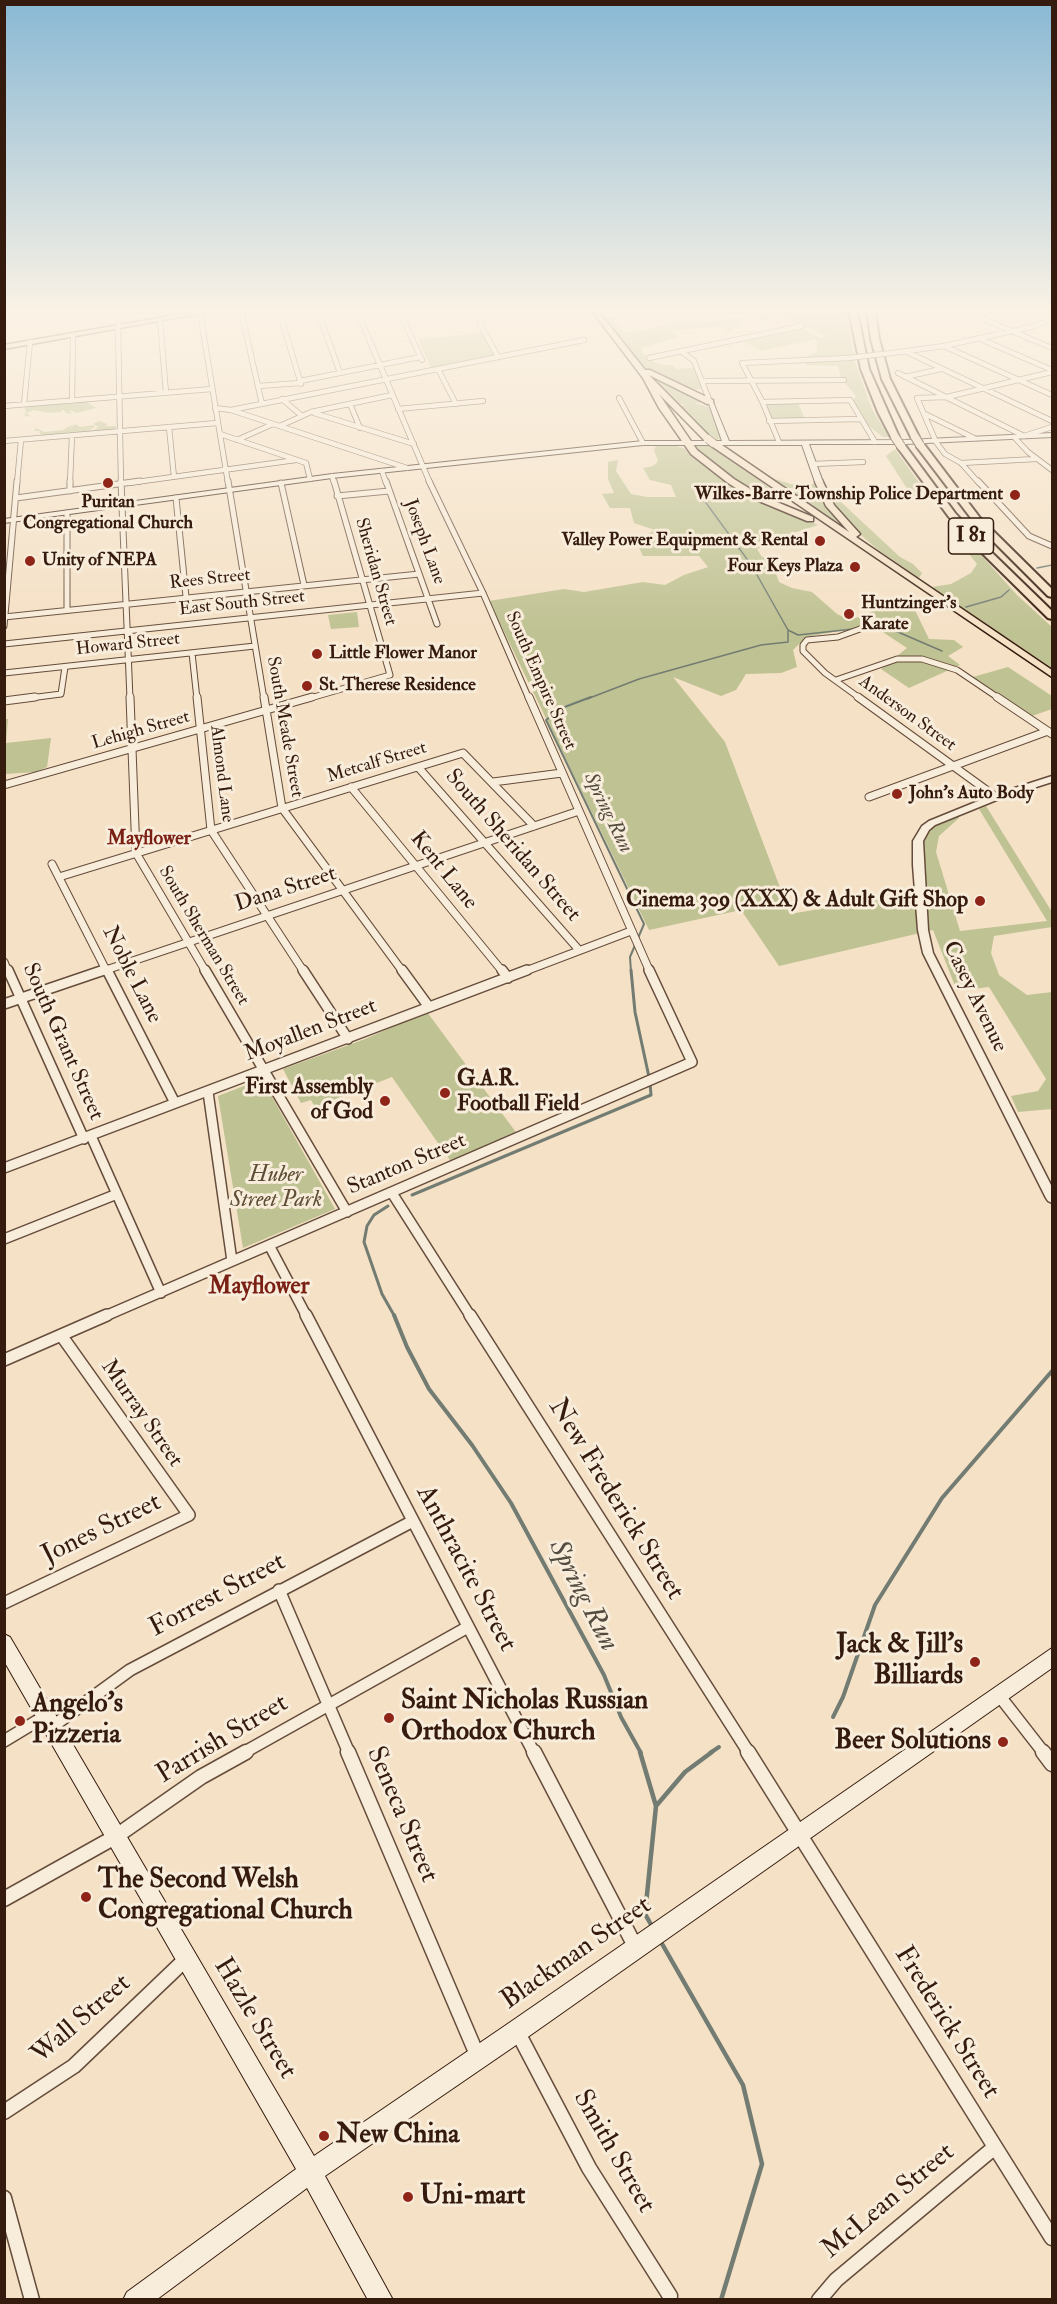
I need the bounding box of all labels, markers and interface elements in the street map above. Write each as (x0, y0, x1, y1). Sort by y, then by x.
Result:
marker: Puritan Congregational Church (101, 476, 115, 490)
place label: Wilkes-Barre Township Police Department (694, 484, 1003, 506)
marker: Wilkes-Barre Township Police Department (1008, 488, 1022, 502)
place label: Puritan Congregational Church (23, 492, 193, 534)
street label: Joseph Lane (399, 497, 449, 587)
street label: Sheridan Street (349, 516, 401, 628)
road number: I 81 (948, 518, 994, 554)
place label: Valley Power Equipment & Rental (562, 530, 808, 552)
marker: Valley Power Equipment & Rental (813, 534, 827, 548)
place label: Unity of NEPA (42, 550, 157, 572)
marker: Unity of NEPA (23, 554, 37, 568)
place label: Four Keys Plaza (727, 556, 843, 578)
marker: Four Keys Plaza (848, 560, 862, 574)
street label: Rees Street (169, 565, 251, 595)
street label: East South Street (178, 587, 306, 621)
place label: Huntzinger's Karate (861, 593, 956, 636)
marker: Huntzinger's Karate (842, 607, 856, 621)
street label: South Empire Street (500, 609, 580, 753)
street label: Howard Street (75, 629, 181, 661)
place label: Little Flower Manor (329, 643, 477, 665)
marker: Little Flower Manor (310, 647, 324, 661)
street label: South Meade Street (261, 655, 307, 799)
street label: Anderson Street (854, 671, 960, 757)
place label: St. Therese Residence (319, 675, 476, 697)
marker: St. Therese Residence (300, 679, 314, 693)
street label: Lehigh Street (90, 707, 192, 755)
street label: Almond Lane (204, 724, 238, 824)
street label: Metcalf Street (325, 738, 429, 788)
street label: South Sheridan Street (439, 764, 585, 928)
water label: Spring Run (577, 769, 637, 857)
place label: John's Auto Body (909, 783, 1034, 805)
marker: John's Auto Body (890, 787, 904, 801)
street label: Kent Lane (404, 827, 482, 915)
district label: Mayflower (107, 828, 191, 852)
street label: Dana Street (232, 861, 340, 919)
street label: South Sherman Street (153, 863, 253, 1009)
place label: Cinema 309 (XXX) & Adult Gift Shop (626, 888, 968, 914)
marker: Cinema 309 (XXX) & Adult Gift Shop (973, 894, 987, 908)
street label: Noble Lane (95, 922, 167, 1028)
street label: Casey Avenue (936, 937, 1012, 1057)
street label: South Grant Street (16, 959, 108, 1125)
street label: Moyallen Street (241, 994, 381, 1068)
place label: G.A.R. Football Field (457, 1067, 579, 1118)
place label: First Assembly of God (245, 1075, 373, 1126)
marker: G.A.R. Football Field (438, 1086, 452, 1100)
marker: First Assembly of God (378, 1094, 392, 1108)
street label: Stanton Street (344, 1128, 470, 1202)
park label: Huber Street Park (230, 1163, 322, 1214)
district label: Mayflower (209, 1274, 309, 1302)
street label: Murray Street (94, 1355, 188, 1473)
street label: New Frederick Street (540, 1393, 690, 1607)
street label: Anthracite Street (408, 1480, 522, 1658)
street label: Jones Street (37, 1487, 167, 1573)
water label: Spring Run (540, 1535, 624, 1657)
street label: Forrest Street (144, 1547, 292, 1645)
place label: Jack & Jill's Billiards (836, 1630, 963, 1693)
marker: Jack & Jill's Billiards (968, 1655, 982, 1669)
place label: Saint Nicholas Russian Orthodox Church (401, 1686, 648, 1749)
street label: Parrish Street (151, 1688, 295, 1792)
place label: Angelo's Pizzeria (32, 1689, 123, 1752)
marker: Saint Nicholas Russian Orthodox Church (382, 1711, 396, 1725)
marker: Angelo's Pizzeria (13, 1714, 27, 1728)
place label: Beer Solutions (834, 1726, 991, 1758)
marker: Beer Solutions (996, 1735, 1010, 1749)
street label: Seneca Street (358, 1742, 444, 1888)
place label: The Second Welsh Congregational Church (98, 1865, 353, 1928)
marker: The Second Welsh Congregational Church (79, 1890, 93, 1904)
street label: Blackman Street (496, 1890, 658, 2018)
street label: Frederick Street (886, 1941, 1006, 2105)
street label: Hazle Street (205, 1953, 303, 2085)
street label: Wall Street (26, 1968, 138, 2072)
street label: Smith Street (565, 2085, 661, 2219)
place label: New China (336, 2120, 459, 2152)
marker: New China (317, 2129, 331, 2143)
street label: McLean Street (816, 2137, 962, 2267)
place label: Uni-mart (420, 2181, 525, 2213)
marker: Uni-mart (401, 2190, 415, 2204)

